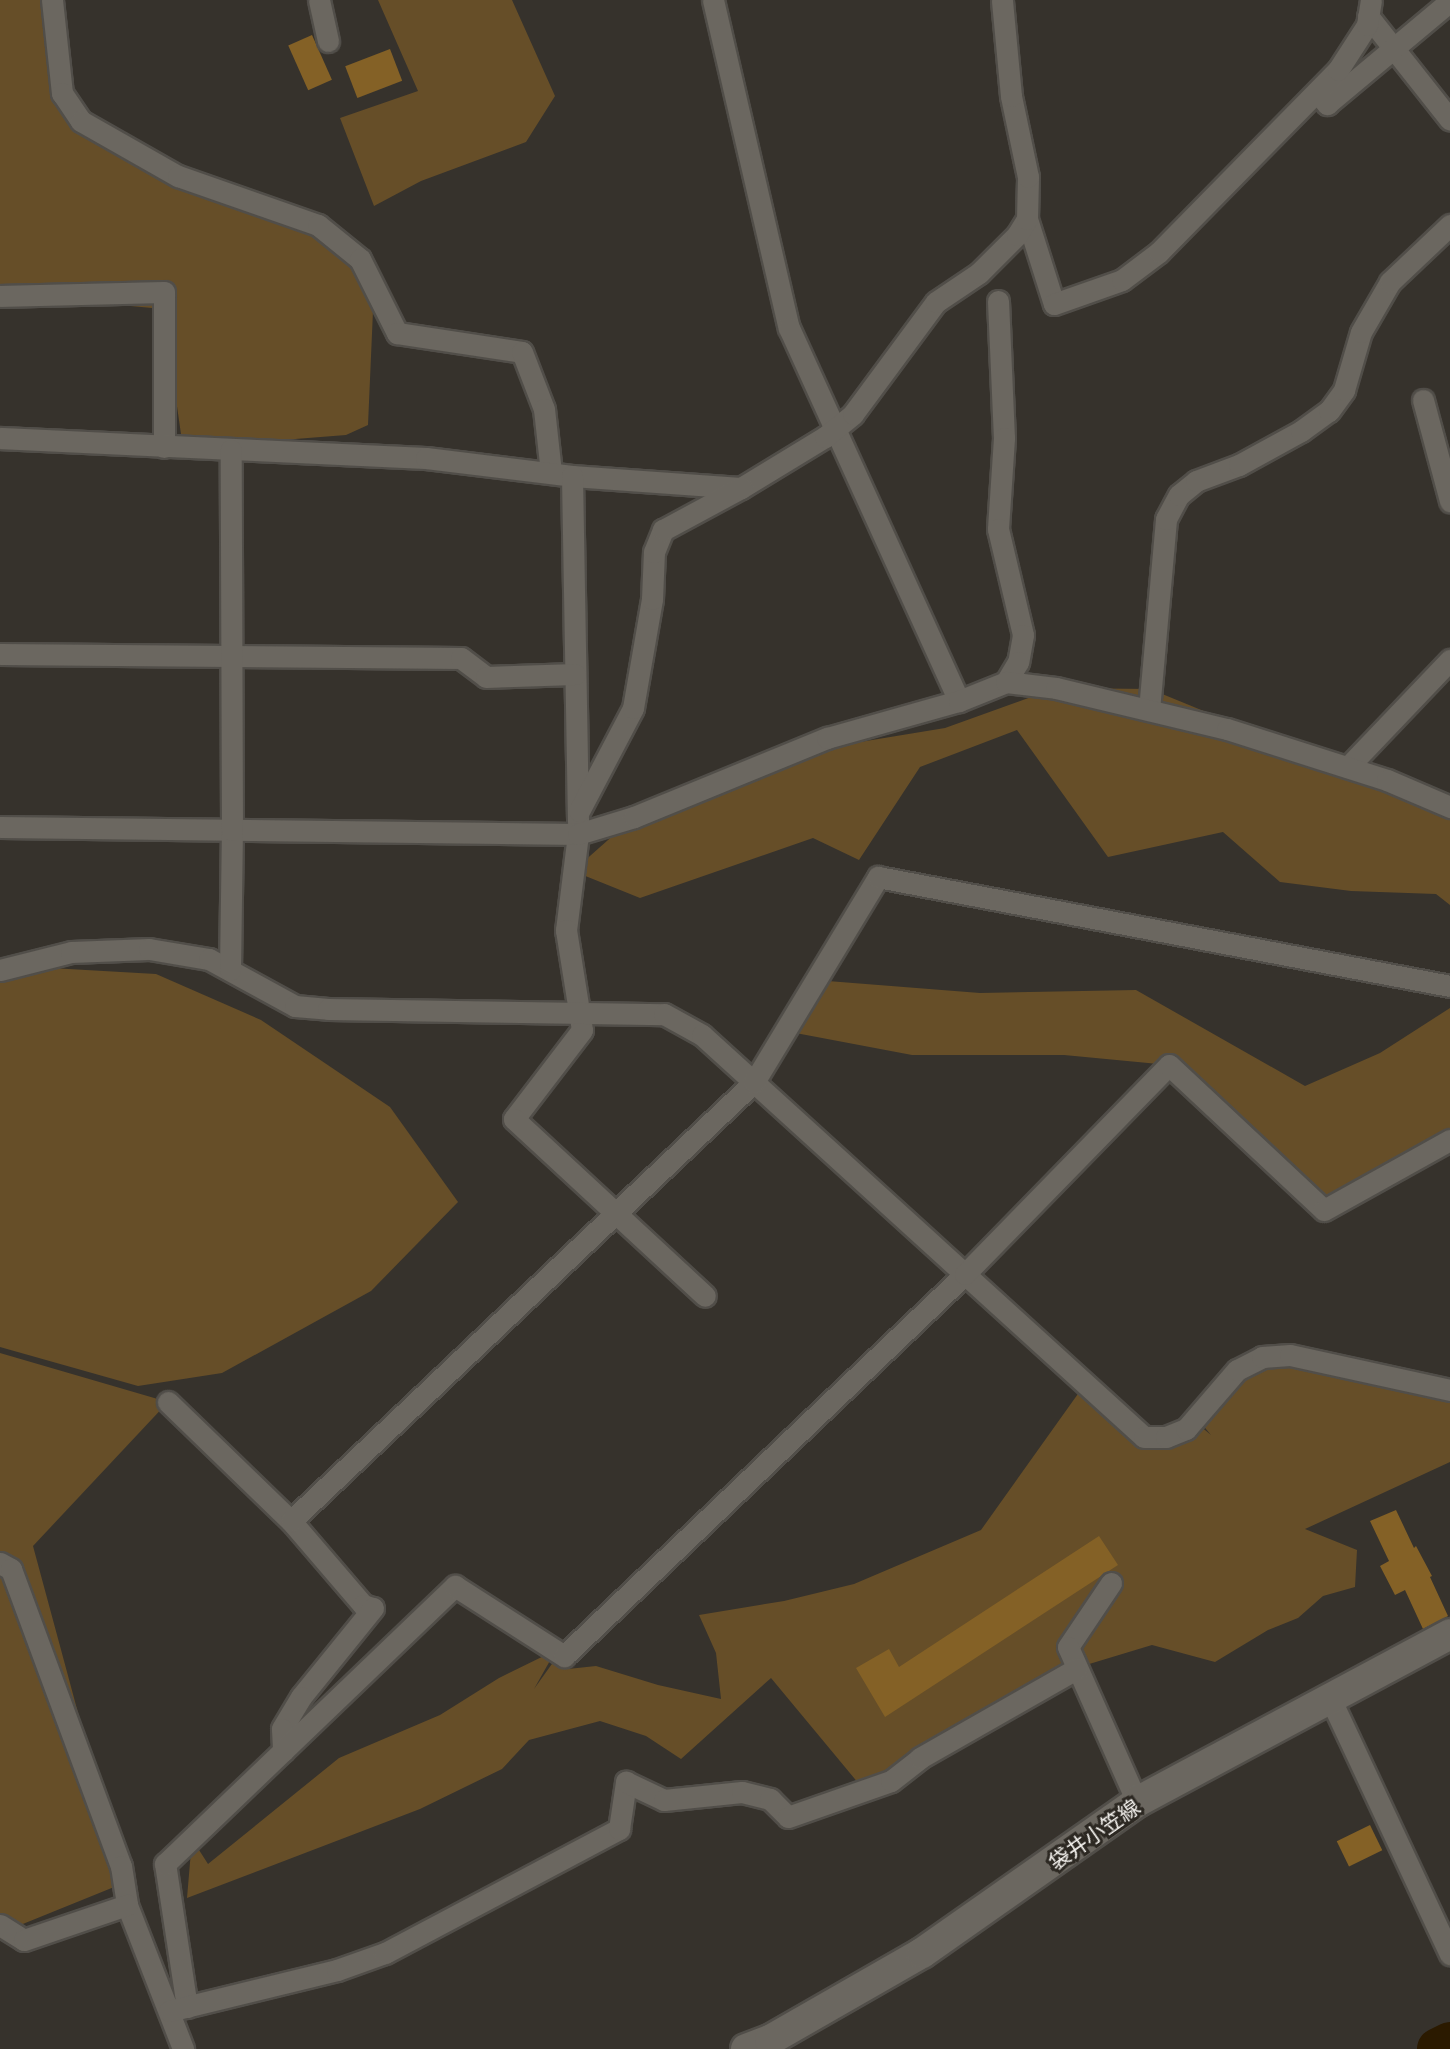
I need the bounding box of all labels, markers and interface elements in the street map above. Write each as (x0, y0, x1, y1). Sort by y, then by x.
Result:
street label: 袋井小笠線 (1044, 1794, 1144, 1874)

